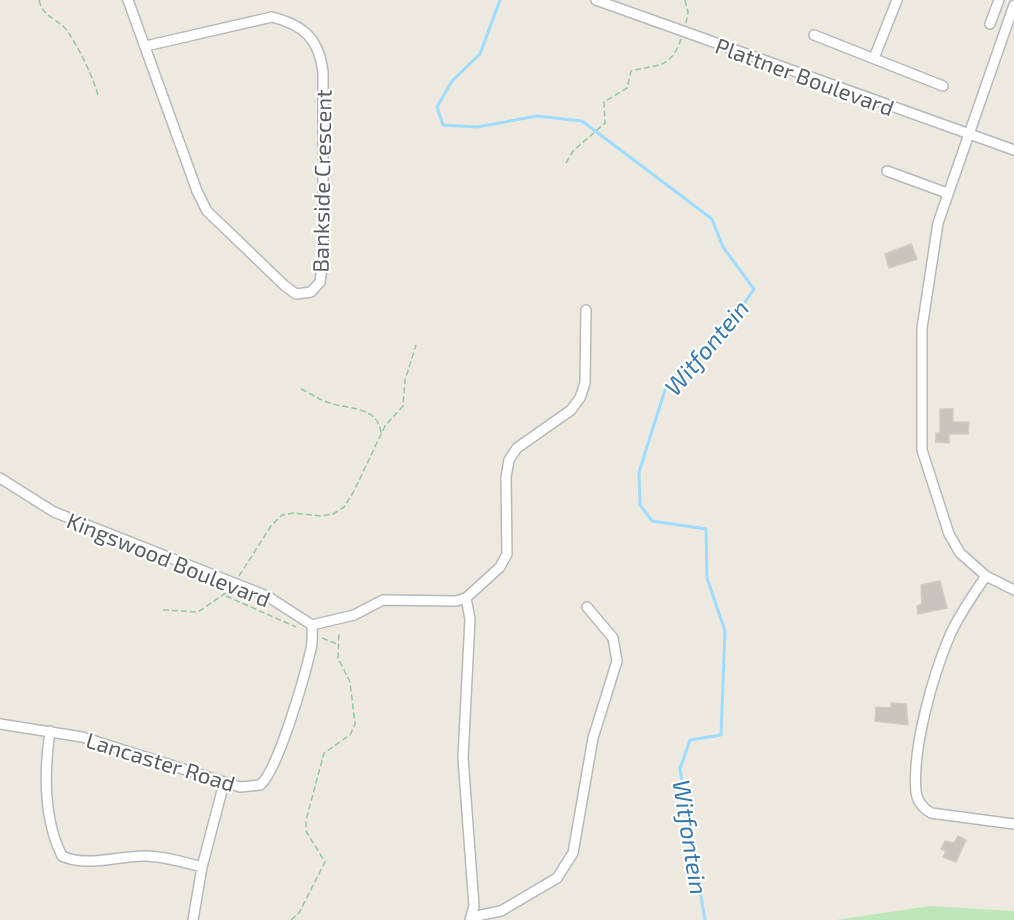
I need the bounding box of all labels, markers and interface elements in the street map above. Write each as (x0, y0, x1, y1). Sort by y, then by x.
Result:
street label: Plattner Boulevard (712, 32, 898, 120)
street label: Bankside Crescent (306, 89, 336, 273)
water label: Witfontein (658, 293, 754, 401)
street label: Kingswood Boulevard (64, 506, 274, 612)
street label: Lancaster Road (83, 726, 239, 796)
water label: Witfontein (668, 778, 714, 896)

